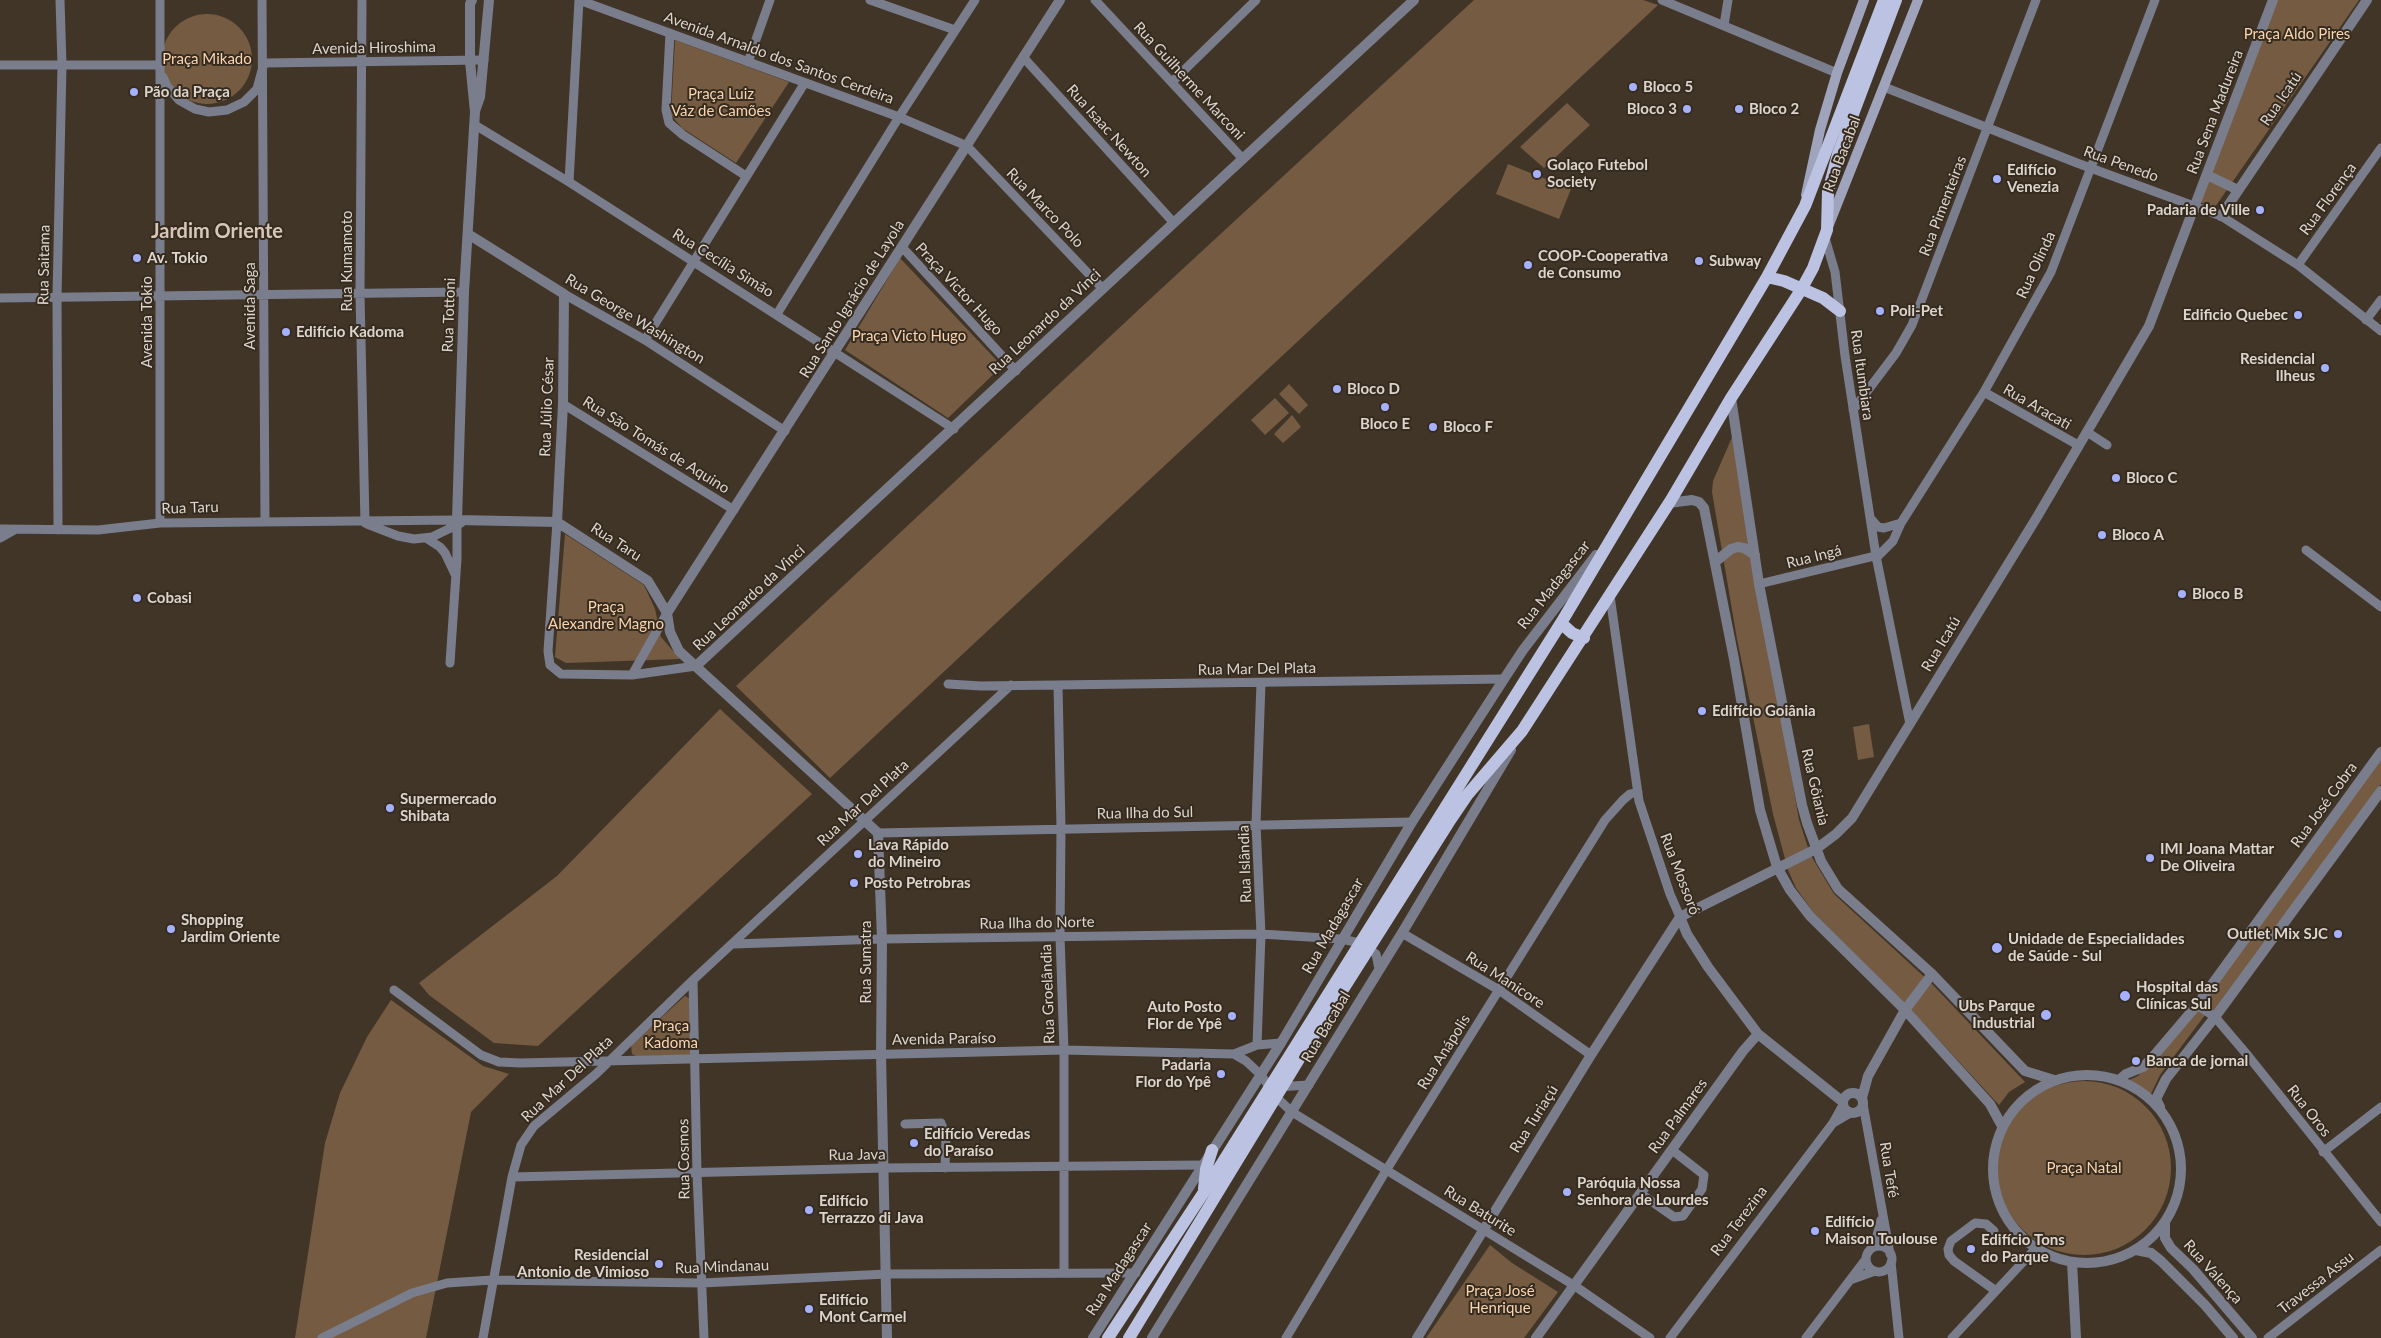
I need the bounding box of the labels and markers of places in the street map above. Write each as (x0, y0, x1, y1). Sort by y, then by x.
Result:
place label: Bloco 5 (1643, 78, 1693, 96)
marker: Bloco 5 (1627, 81, 1639, 93)
place label: Pão da Praça (144, 83, 230, 101)
marker: Pão da Praça (128, 86, 140, 98)
place label: Bloco 3 (1627, 100, 1677, 118)
place label: Bloco 2 (1749, 100, 1799, 118)
marker: Bloco 3 (1681, 103, 1693, 115)
marker: Bloco 2 (1733, 103, 1745, 115)
place label: Golaço Futebol Society (1547, 156, 1648, 191)
place label: Edifício Venezia (2007, 161, 2059, 196)
marker: Golaço Futebol Society (1531, 168, 1543, 180)
marker: Edifício Venezia (1991, 173, 2003, 185)
place label: Padaria de Ville (2147, 201, 2250, 219)
marker: Padaria de Ville (2254, 204, 2266, 216)
place label: COOP-Cooperativa de Consumo (1538, 247, 1668, 282)
place label: Av. Tokio (147, 249, 208, 267)
marker: Av. Tokio (131, 252, 143, 264)
place label: Subway (1709, 252, 1761, 270)
marker: Subway (1693, 255, 1705, 267)
marker: COOP-Cooperativa de Consumo (1522, 259, 1534, 271)
place label: Poli-Pet (1890, 302, 1943, 320)
marker: Poli-Pet (1874, 305, 1886, 317)
place label: Edificio Quebec (2183, 306, 2288, 324)
marker: Edificio Quebec (2292, 309, 2304, 321)
place label: Edifício Kadoma (296, 323, 404, 341)
marker: Edifício Kadoma (280, 326, 292, 338)
place label: Residencial Ilheus (2240, 350, 2315, 385)
marker: Residencial Ilheus (2319, 362, 2331, 374)
place label: Bloco D (1347, 380, 1400, 398)
marker: Bloco D (1331, 383, 1343, 395)
marker: Bloco E (1379, 401, 1391, 413)
place label: Bloco E (1360, 415, 1410, 433)
place label: Bloco F (1443, 418, 1493, 436)
marker: Bloco F (1427, 421, 1439, 433)
place label: Bloco C (2126, 469, 2177, 487)
marker: Bloco C (2110, 472, 2122, 484)
place label: Bloco A (2112, 526, 2164, 544)
marker: Bloco A (2096, 529, 2108, 541)
place label: Bloco B (2192, 585, 2243, 603)
marker: Bloco B (2176, 588, 2188, 600)
place label: Cobasi (147, 589, 192, 607)
marker: Cobasi (131, 592, 143, 604)
place label: Edifício Goiânia (1712, 702, 1816, 720)
marker: Edifício Goiânia (1696, 705, 1708, 717)
place label: Supermercado Shibata (400, 790, 497, 825)
marker: Supermercado Shibata (384, 802, 396, 814)
place label: Lava Rápido do Mineiro (868, 836, 949, 871)
place label: IMI Joana Mattar De Oliveira (2160, 840, 2274, 875)
marker: Lava Rápido do Mineiro (852, 848, 864, 860)
marker: IMI Joana Mattar De Oliveira (2144, 852, 2156, 864)
place label: Posto Petrobras (864, 874, 971, 892)
marker: Posto Petrobras (848, 877, 860, 889)
place label: Shopping Jardim Oriente (181, 911, 280, 946)
marker: Shopping Jardim Oriente (165, 923, 177, 935)
place label: Outlet Mix SJC (2227, 925, 2328, 943)
marker: Outlet Mix SJC (2332, 928, 2344, 940)
place label: Unidade de Especialidades de Saúde - Sul (2008, 930, 2185, 965)
marker: Unidade de Especialidades de Saúde - Sul (1990, 941, 2004, 955)
place label: Hospital das Clínicas Sul (2136, 978, 2218, 1013)
marker: Hospital das Clínicas Sul (2118, 989, 2132, 1003)
place label: Ubs Parque Industrial (1958, 997, 2035, 1032)
place label: Auto Posto Flor de Ypê (1147, 998, 1222, 1033)
marker: Ubs Parque Industrial (2039, 1008, 2053, 1022)
marker: Auto Posto Flor de Ypê (1226, 1010, 1238, 1022)
place label: Banca de jornal (2146, 1052, 2248, 1070)
marker: Banca de jornal (2130, 1055, 2142, 1067)
place label: Padaria Flor do Ypê (1135, 1056, 1211, 1091)
marker: Padaria Flor do Ypê (1215, 1068, 1227, 1080)
place label: Edifício Veredas do Paraíso (924, 1125, 1030, 1160)
marker: Edifício Veredas do Paraíso (908, 1137, 920, 1149)
place label: Paróquia Nossa Senhora de Lourdes (1577, 1174, 1709, 1209)
marker: Paróquia Nossa Senhora de Lourdes (1561, 1186, 1573, 1198)
place label: Edifício Terrazzo di Java (819, 1192, 924, 1227)
marker: Edifício Terrazzo di Java (803, 1204, 815, 1216)
place label: Edifício Maison Toulouse (1825, 1213, 1937, 1248)
marker: Edifício Maison Toulouse (1809, 1225, 1821, 1237)
place label: Edifício Tons do Parque (1981, 1231, 2065, 1266)
marker: Edifício Tons do Parque (1965, 1243, 1977, 1255)
place label: Residencial Antonio de Vimioso (517, 1246, 649, 1281)
marker: Residencial Antonio de Vimioso (653, 1258, 665, 1270)
place label: Edifício Mont Carmel (819, 1291, 907, 1326)
marker: Edifício Mont Carmel (803, 1303, 815, 1315)

